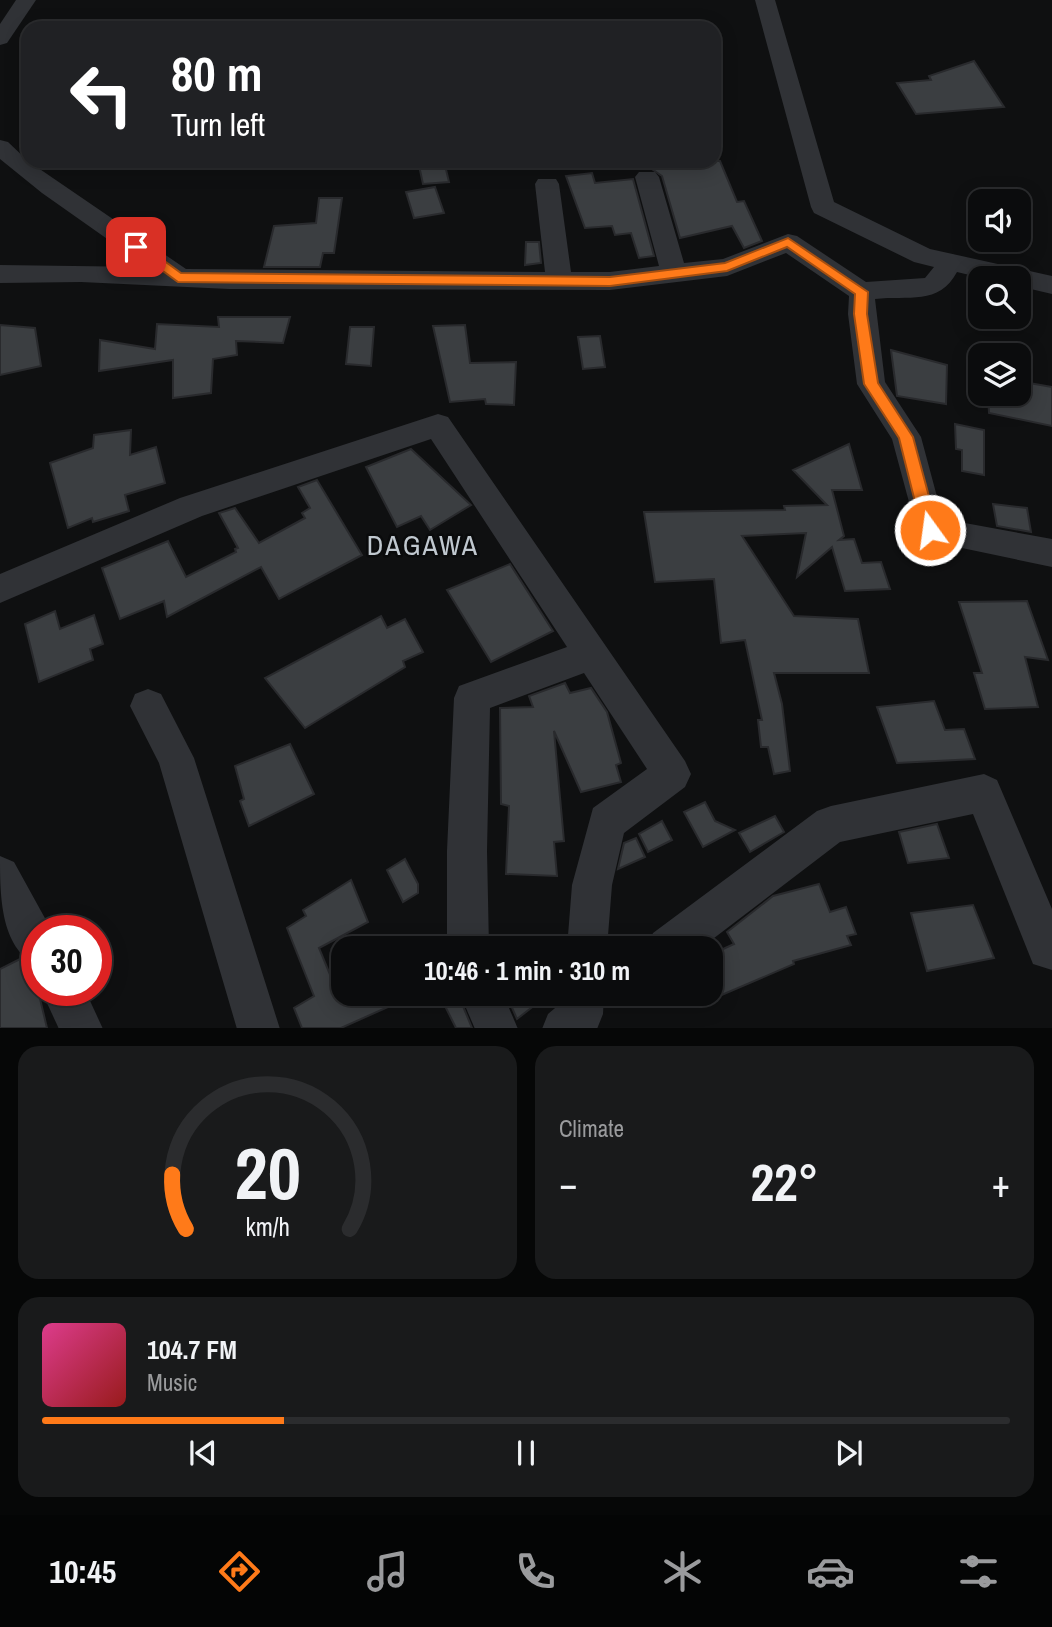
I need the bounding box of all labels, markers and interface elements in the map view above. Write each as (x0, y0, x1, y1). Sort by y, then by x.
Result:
text: 80 m (171, 40, 263, 106)
icon: left (56, 49, 147, 140)
text: Turn left (171, 103, 265, 146)
map controls (968, 189, 1031, 406)
button: sound (968, 189, 1031, 252)
pin (106, 217, 166, 277)
icon: arrive (117, 228, 155, 266)
button: search (968, 266, 1031, 329)
button: layers (968, 343, 1031, 406)
position arrow (893, 493, 967, 567)
district label: DAGAWA (367, 526, 479, 564)
speed limit sign: 30 (21, 915, 112, 1006)
text: 10:46 · 1 min · 310 m (424, 953, 630, 988)
text: Climate (559, 1113, 624, 1144)
text: 20 (234, 1124, 301, 1222)
text: 22° (750, 1147, 819, 1217)
text: − (559, 1158, 577, 1209)
text: + (992, 1158, 1010, 1209)
text: km/h (245, 1209, 290, 1243)
text: 104.7 FM (147, 1332, 237, 1367)
text: Music (147, 1367, 197, 1398)
icon: previous (184, 1434, 222, 1472)
icon: pause (507, 1434, 545, 1472)
icon: next (830, 1434, 868, 1472)
icon: directions (215, 1547, 264, 1596)
icon: music (363, 1547, 412, 1596)
icon: phone (511, 1547, 560, 1596)
icon: climate (658, 1547, 707, 1596)
icon: car (806, 1547, 855, 1596)
icon: filters (954, 1547, 1003, 1596)
text: 10:45 (49, 1550, 116, 1593)

